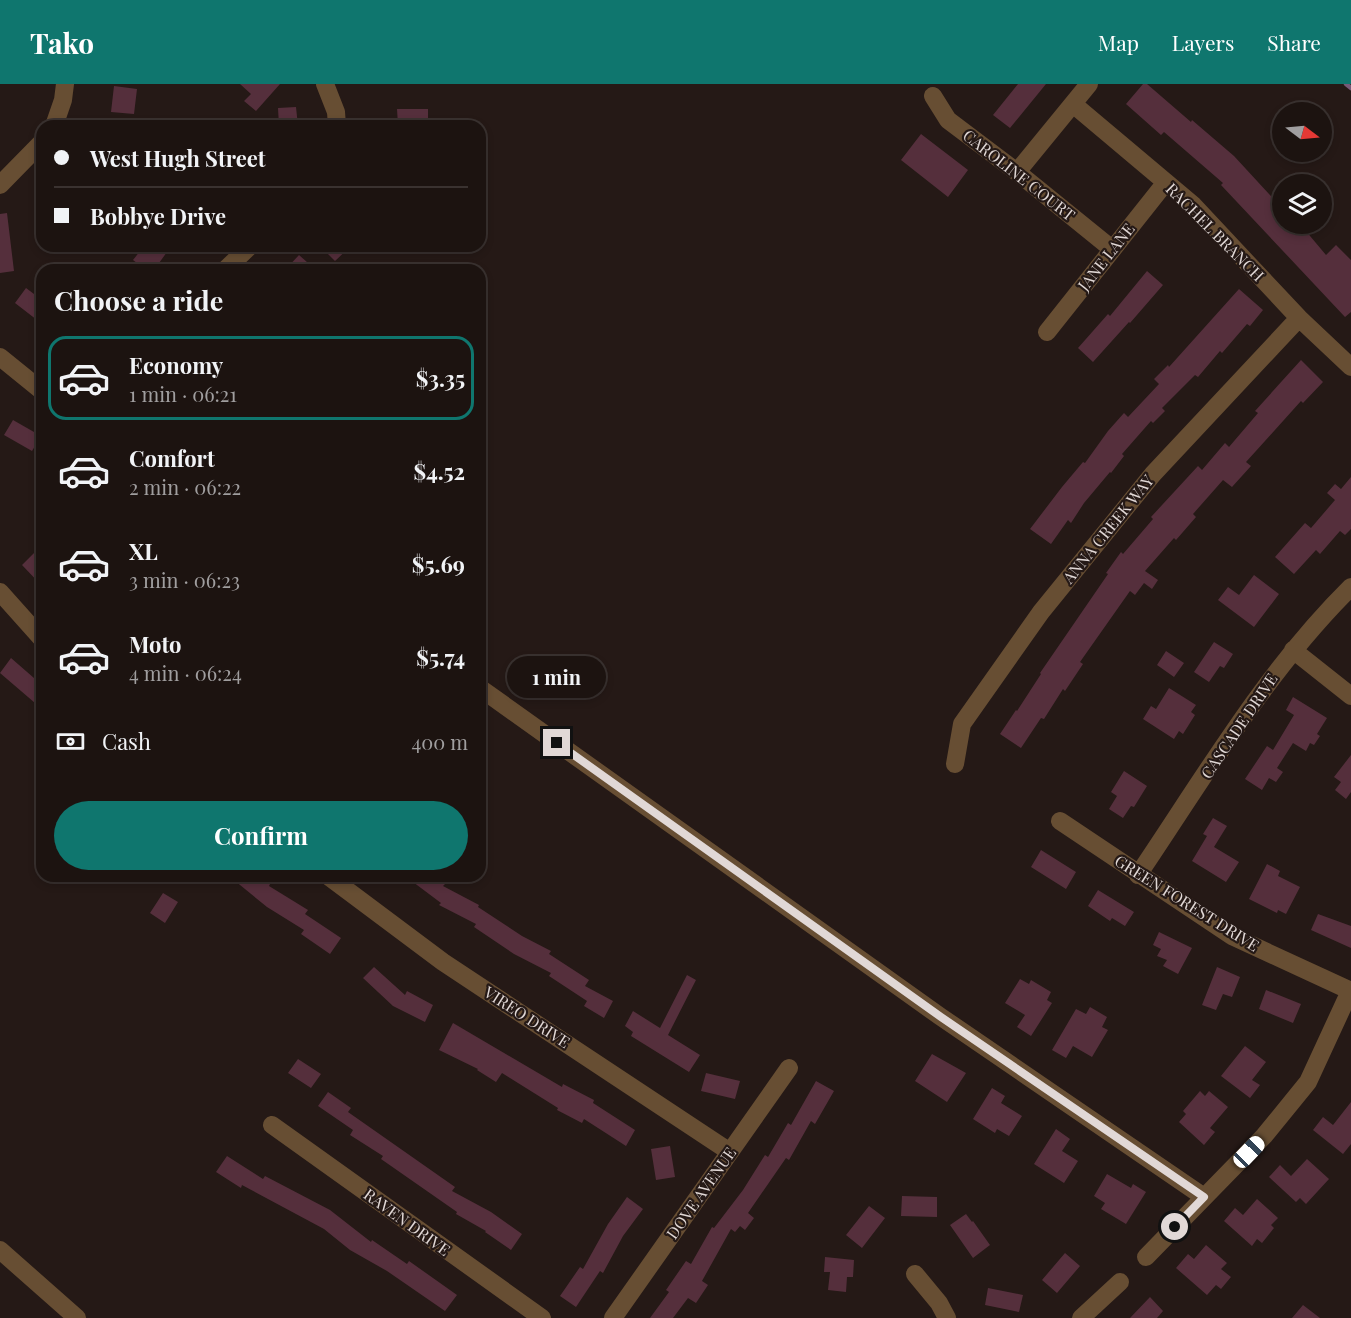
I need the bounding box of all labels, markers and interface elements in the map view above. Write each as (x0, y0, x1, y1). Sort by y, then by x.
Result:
text: Tako (30, 24, 94, 61)
text: Map (1098, 28, 1139, 56)
text: Layers (1172, 28, 1234, 56)
text: Share (1267, 28, 1321, 56)
north arrow (1272, 102, 1332, 162)
map controls (1272, 102, 1332, 234)
street label: CAROLINE COURT (959, 124, 1080, 225)
text: West Hugh Street (90, 143, 266, 173)
button: layers (1272, 174, 1332, 234)
street label: RACHEL BRANCH (1162, 178, 1269, 285)
text: Bobbye Drive (90, 201, 226, 231)
street label: JANE LANE (1072, 219, 1139, 295)
text: Choose a ride (54, 282, 223, 318)
text: Economy (129, 350, 223, 380)
icon: car (57, 351, 111, 405)
text: $3.35 (416, 363, 465, 393)
text: 1 min · 06:21 (129, 380, 237, 407)
text: Comfort (129, 443, 215, 473)
icon: car (57, 444, 111, 498)
text: $4.52 (414, 456, 465, 486)
street label: ANNA CREEK WAY (1057, 470, 1158, 588)
text: 2 min · 06:22 (129, 473, 241, 500)
text: XL (129, 536, 158, 566)
icon: car (57, 537, 111, 591)
text: $5.69 (412, 549, 465, 579)
text: 3 min · 06:23 (129, 566, 240, 593)
text: Moto (129, 629, 182, 659)
icon: car (57, 630, 111, 684)
text: $5.74 (416, 642, 465, 672)
callout: 1 min (508, 656, 606, 698)
text: 4 min · 06:24 (129, 659, 242, 686)
text: 1 min (532, 663, 581, 690)
street label: CASCADE DRIVE (1196, 669, 1282, 782)
icon: cash (54, 725, 87, 758)
text: Cash (102, 726, 151, 756)
text: 400 m (411, 728, 468, 755)
route end (543, 729, 570, 756)
button: Confirm (54, 801, 468, 870)
street label: GREEN FOREST DRIVE (1111, 850, 1263, 956)
street label: VIREO DRIVE (479, 980, 574, 1052)
car (1230, 1133, 1268, 1171)
street label: DOVE AVENUE (661, 1143, 740, 1243)
street label: RAVEN DRIVE (360, 1183, 455, 1260)
route start (1161, 1213, 1188, 1240)

